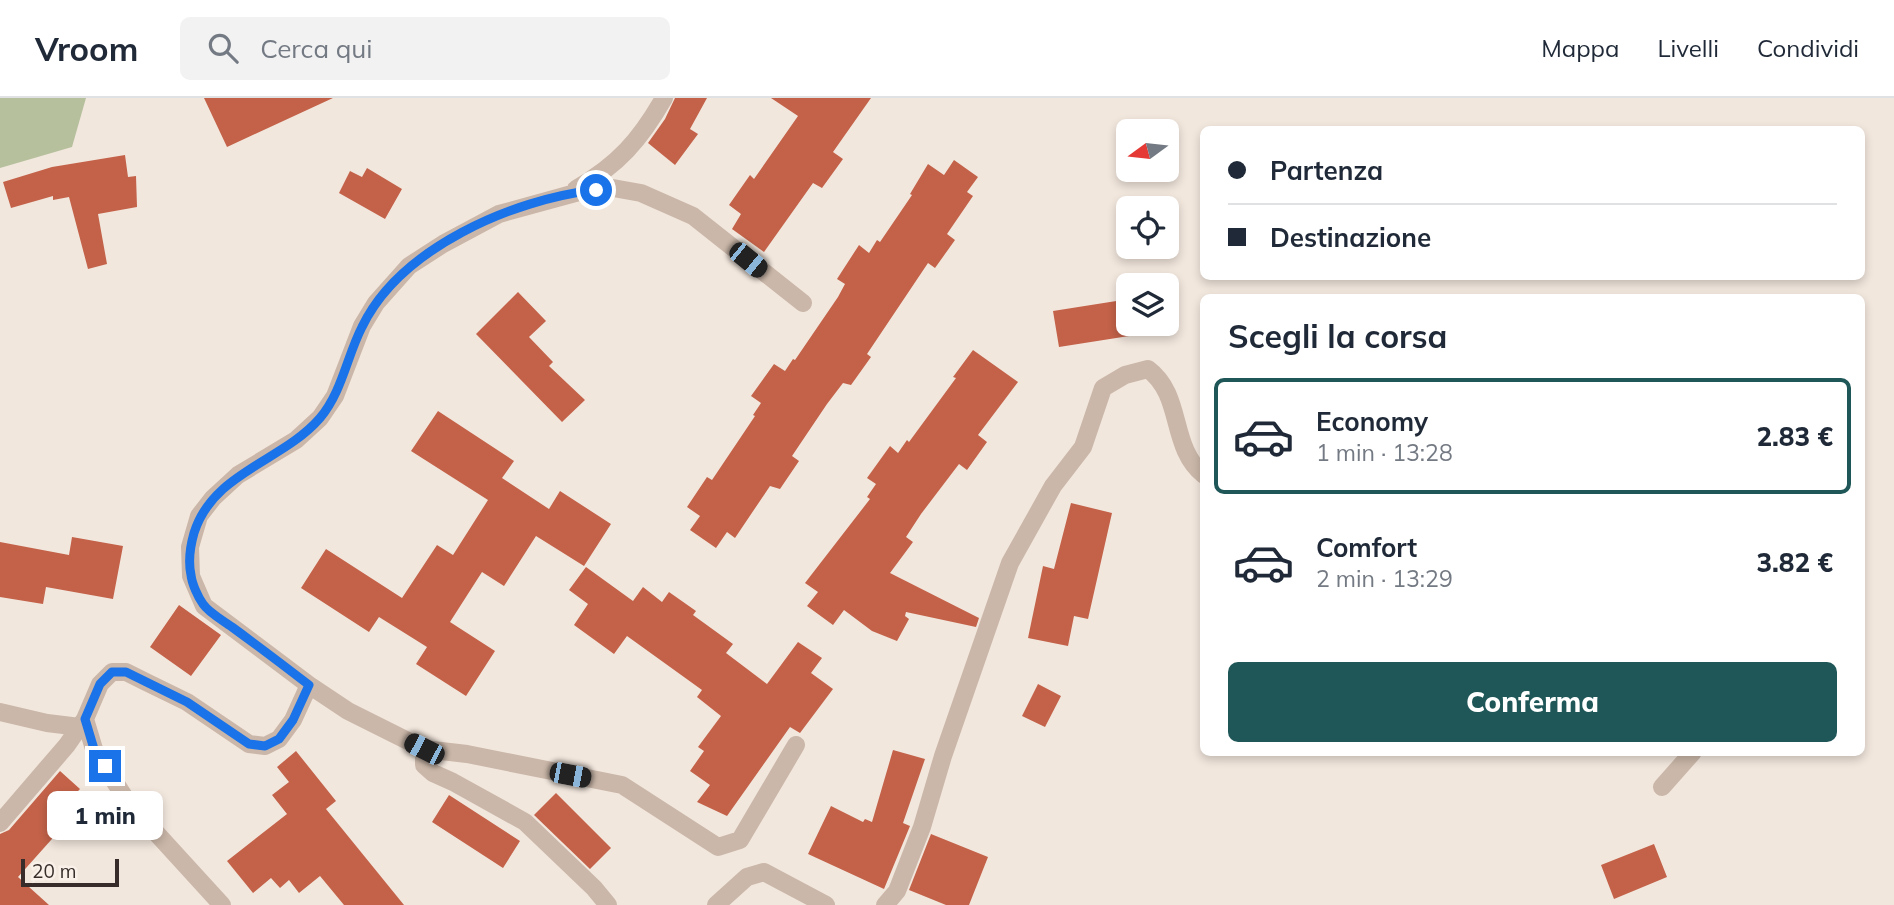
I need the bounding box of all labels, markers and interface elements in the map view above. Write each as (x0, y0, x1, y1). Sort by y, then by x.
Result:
search box (180, 17, 670, 80)
text: Vroom (35, 28, 138, 69)
icon: search (204, 29, 242, 67)
text: Cerca qui (260, 32, 373, 65)
text: Mappa (1541, 33, 1619, 63)
text: Livelli (1657, 33, 1719, 63)
text: Condividi (1757, 33, 1859, 63)
north arrow (1116, 119, 1180, 182)
map controls (1116, 119, 1179, 336)
text: Partenza (1270, 154, 1383, 187)
route start (580, 174, 612, 206)
button: locate (1116, 196, 1179, 259)
text: Destinazione (1270, 221, 1431, 254)
car (726, 239, 771, 281)
button: layers (1116, 273, 1179, 336)
text: Scegli la corsa (1228, 316, 1447, 356)
icon: car (1232, 405, 1295, 468)
text: Economy (1316, 405, 1428, 438)
text: 2.83 € (1757, 420, 1833, 453)
text: 1 min · 13:28 (1316, 438, 1453, 467)
icon: car (1232, 531, 1295, 594)
text: Comfort (1316, 531, 1417, 564)
text: 3.82 € (1757, 546, 1833, 579)
text: 2 min · 13:29 (1316, 564, 1453, 593)
button: Conferma (1228, 662, 1837, 742)
car (401, 730, 448, 768)
route end (89, 750, 121, 782)
car (548, 761, 593, 789)
callout: 1 min (47, 790, 163, 840)
text: 1 min (74, 801, 136, 830)
scale bar (21, 856, 119, 888)
text: 20 m (32, 859, 76, 883)

